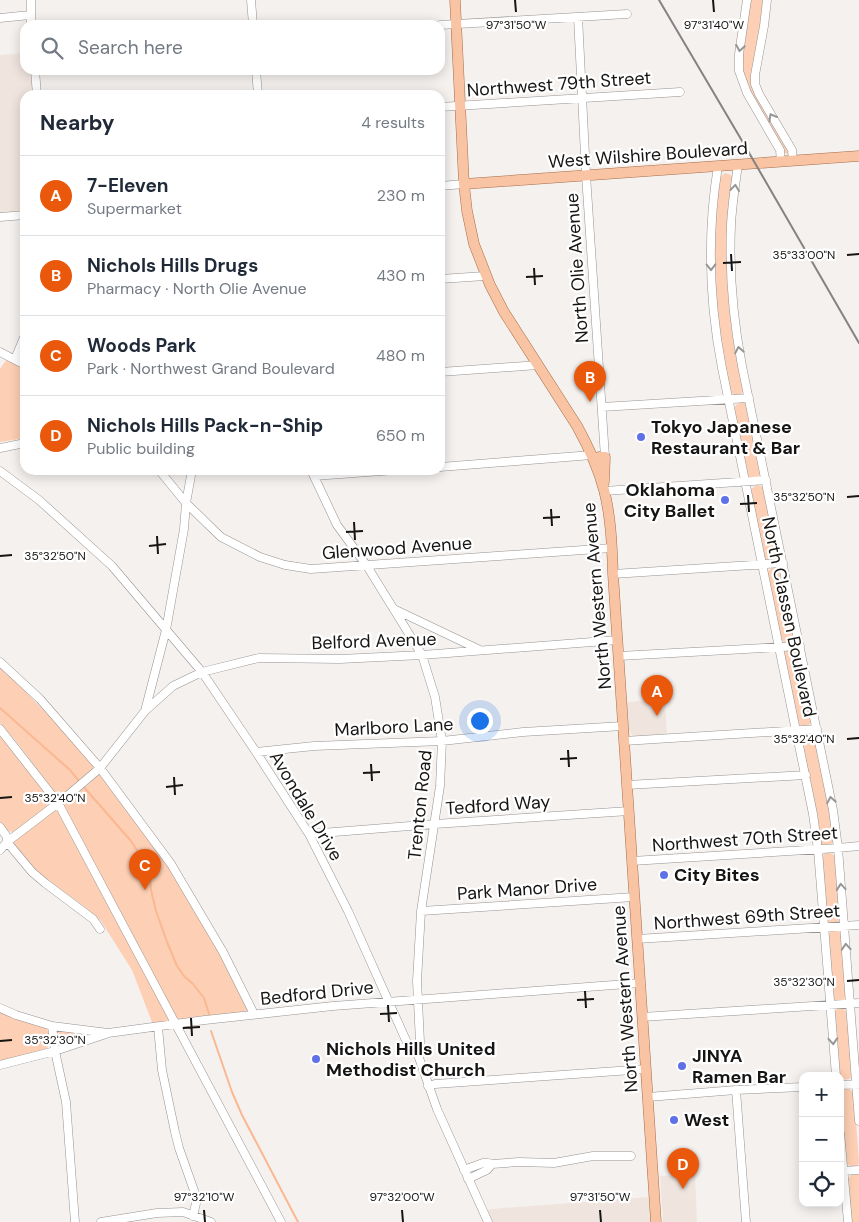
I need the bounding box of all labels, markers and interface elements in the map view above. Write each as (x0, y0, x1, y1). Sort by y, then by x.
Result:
text: 97°31'50"W (486, 17, 547, 33)
text: 97°31'40"W (684, 17, 745, 33)
search box (20, 20, 445, 75)
icon: search (38, 34, 66, 62)
text: Search here (78, 35, 183, 60)
one-way arrow (736, 44, 746, 53)
street label: Northwest 79th Street (466, 66, 652, 102)
text: Nearby (40, 109, 114, 137)
text: 4 results (361, 112, 425, 133)
one-way arrow (769, 114, 779, 123)
street label: West Wilshire Boulevard (547, 136, 749, 174)
text: 7-Eleven (87, 173, 169, 198)
one-way arrow (729, 184, 740, 192)
text: A (50, 185, 62, 206)
text: 230 m (377, 185, 425, 206)
street label: North Olie Avenue (560, 192, 594, 344)
text: Supermarket (87, 198, 182, 219)
text: 35°33'00"N (773, 247, 835, 263)
text: Nichols Hills Drugs (87, 253, 258, 278)
one-way arrow (705, 263, 716, 271)
text: B (51, 265, 61, 286)
text: 430 m (376, 265, 425, 286)
text: Pharmacy · North Olie Avenue (87, 278, 307, 299)
text: Woods Park (87, 333, 196, 358)
text: C (50, 345, 62, 366)
text: 480 m (376, 345, 425, 366)
one-way arrow (734, 345, 744, 354)
text: Park · Northwest Grand Boulevard (87, 358, 335, 379)
pin: B (574, 361, 606, 402)
text: Nichols Hills Pack-n-Ship (87, 413, 323, 438)
place label: Tokyo Japanese Restaurant & Bar (651, 415, 800, 460)
text: D (50, 425, 62, 446)
text: 650 m (376, 425, 425, 446)
marker: Tokyo Japanese Restaurant & Bar (635, 431, 647, 443)
text: Public building (87, 438, 195, 459)
place label: Oklahoma City Ballet (624, 478, 715, 523)
text: 35°32'50"N (773, 489, 835, 505)
marker: Oklahoma City Ballet (719, 494, 731, 506)
street label: North Western Avenue (577, 502, 617, 690)
street label: North Classen Boulevard (756, 515, 822, 719)
street label: Glenwood Avenue (321, 531, 473, 565)
text: 35°32'50"N (24, 548, 86, 564)
street label: Belford Avenue (311, 627, 437, 655)
pin: A (641, 675, 673, 716)
your location (467, 708, 493, 734)
street label: Marlboro Lane (334, 712, 454, 742)
text: 35°32'40"N (773, 731, 835, 747)
street label: Avondale Drive (264, 747, 348, 865)
street label: Trenton Road (402, 749, 438, 861)
street label: Tedford Way (445, 789, 551, 821)
text: 35°32'40"N (24, 790, 86, 806)
one-way arrow (827, 796, 837, 805)
street label: Northwest 70th Street (651, 821, 839, 857)
pin: C (129, 849, 161, 890)
place label: City Bites (674, 863, 760, 887)
marker: City Bites (658, 869, 670, 881)
street label: Park Manor Drive (456, 872, 598, 906)
one-way arrow (836, 883, 847, 891)
street label: Northwest 69th Street (653, 899, 841, 935)
street label: North Western Avenue (606, 905, 644, 1093)
one-way arrow (840, 943, 851, 951)
text: 35°32'30"N (773, 974, 835, 990)
street label: Bedford Drive (259, 975, 375, 1011)
text: 35°32'30"N (24, 1032, 86, 1048)
place label: Nichols Hills United Methodist Church (326, 1037, 495, 1082)
one-way arrow (827, 1037, 838, 1045)
place label: JINYA Ramen Bar (692, 1044, 786, 1089)
marker: Nichols Hills United Methodist Church (310, 1053, 322, 1065)
marker: JINYA Ramen Bar (676, 1060, 688, 1072)
map controls (799, 1072, 844, 1207)
button: + (799, 1072, 844, 1117)
place label: West (684, 1108, 729, 1132)
marker: West (668, 1114, 680, 1126)
button: − (799, 1117, 844, 1162)
pin: D (667, 1148, 699, 1189)
button: locate (799, 1162, 844, 1207)
text: 97°32'10"W (174, 1189, 235, 1205)
text: 97°32'00"W (369, 1189, 435, 1205)
text: 97°31'50"W (570, 1189, 631, 1205)

